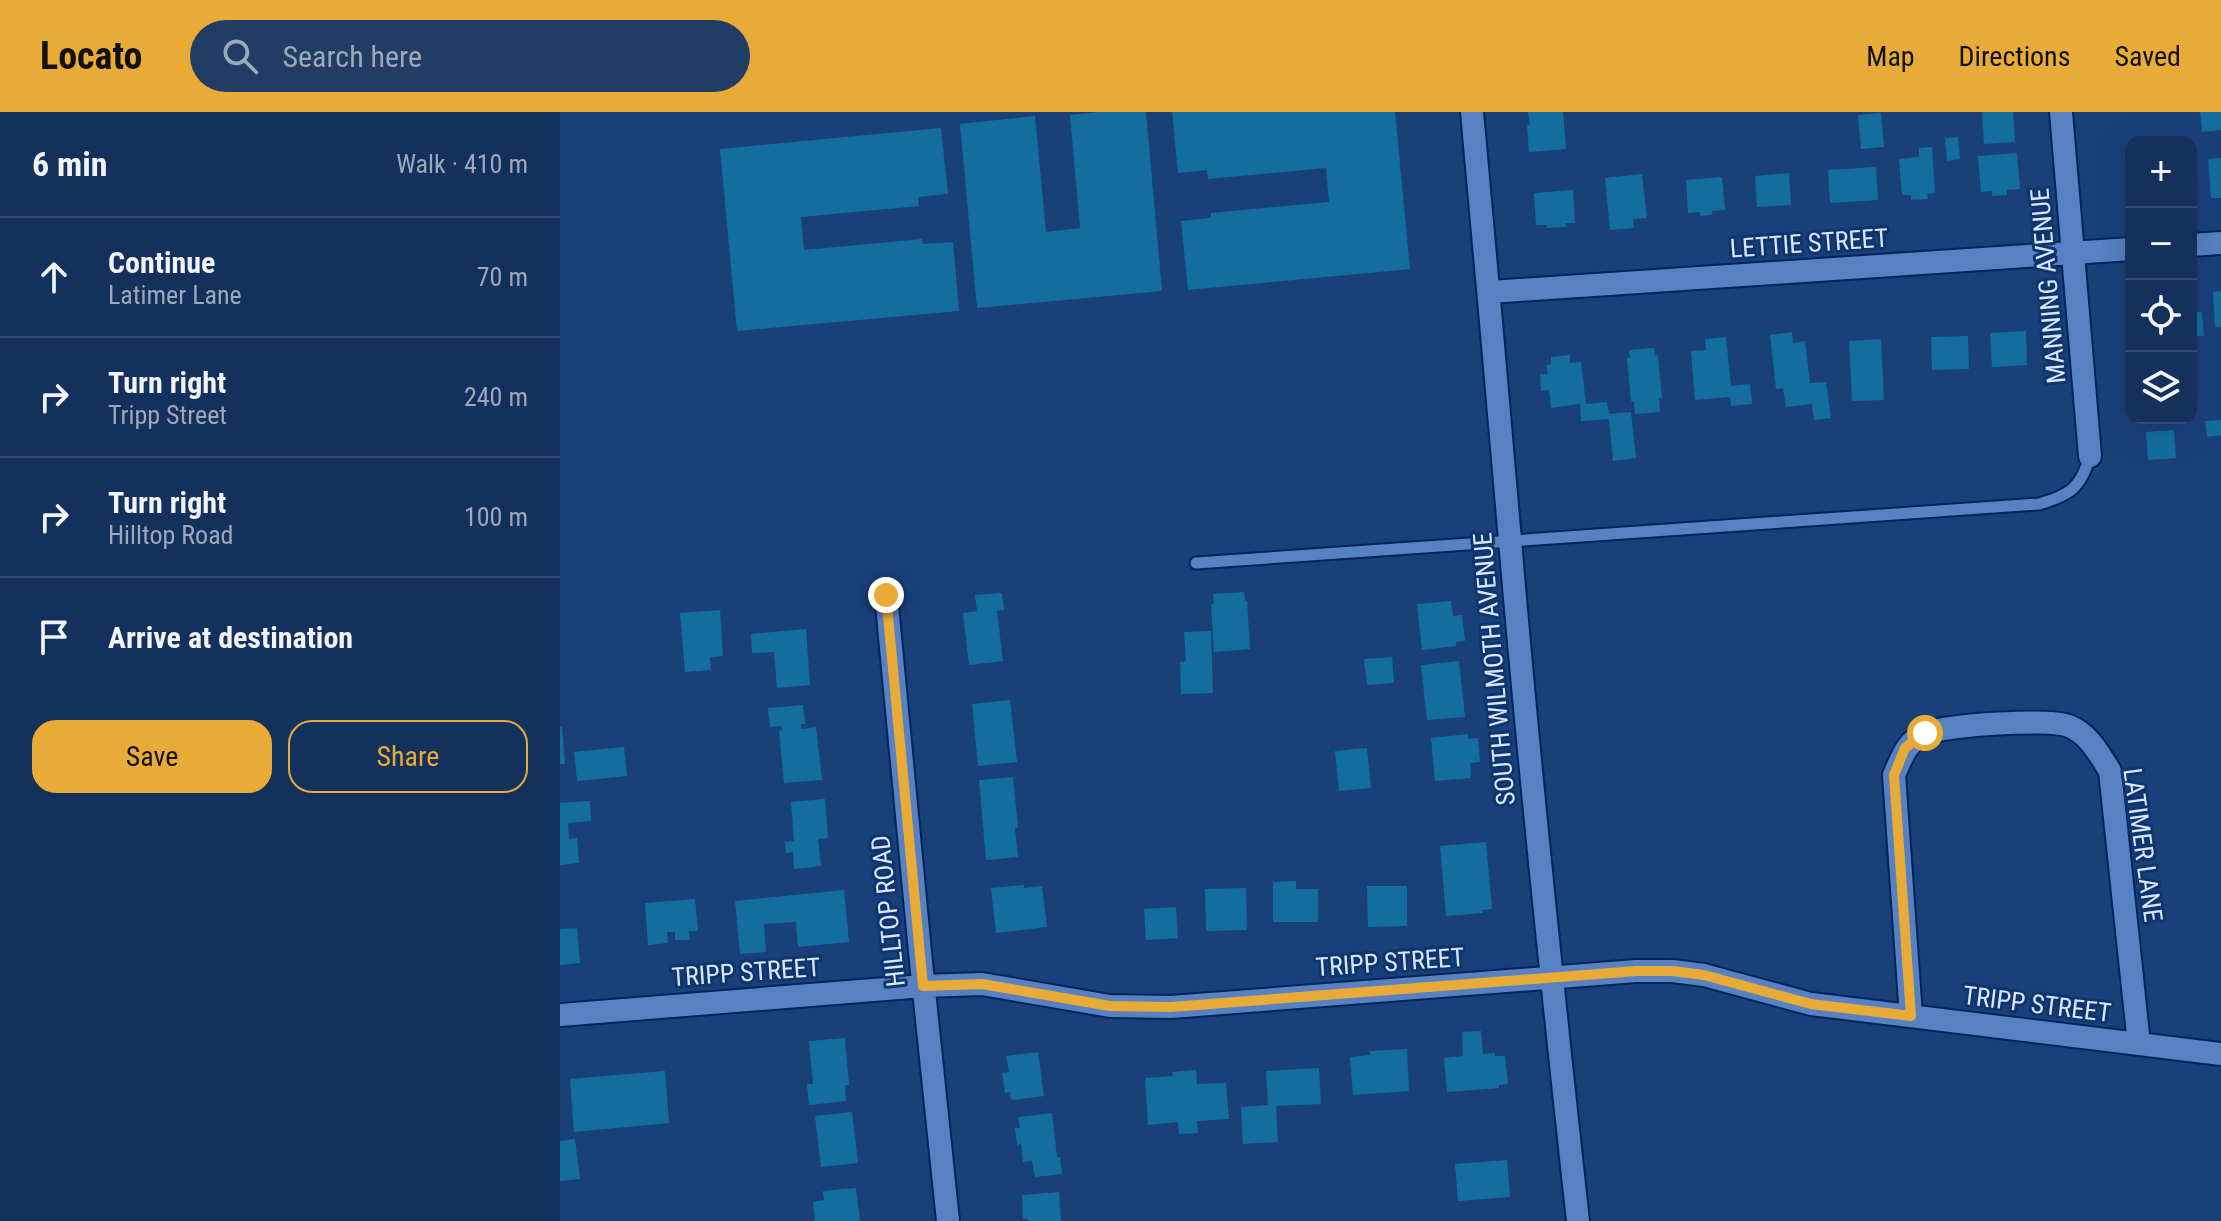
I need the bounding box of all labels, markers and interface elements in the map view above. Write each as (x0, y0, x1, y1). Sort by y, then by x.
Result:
search box (190, 20, 750, 92)
text: Locato (40, 34, 142, 78)
icon: search (218, 34, 262, 78)
text: Search here (282, 39, 422, 74)
text: Map (1866, 40, 1915, 73)
text: Directions (1959, 40, 2070, 73)
text: Saved (2114, 40, 2181, 73)
map controls (2125, 136, 2197, 424)
button: + (2125, 136, 2197, 208)
text: 6 min (32, 144, 108, 184)
text: Walk · 410 m (396, 149, 528, 179)
street label: MANNING AVENUE (2025, 187, 2071, 385)
button: − (2125, 208, 2197, 280)
street label: LETTIE STREET (1729, 223, 1889, 263)
text: Continue (108, 245, 215, 280)
icon: ahead (32, 255, 76, 299)
text: 70 m (477, 262, 528, 292)
text: Latimer Lane (108, 280, 242, 310)
button: locate (2125, 280, 2197, 352)
button: layers (2125, 352, 2197, 424)
text: Turn right (108, 365, 226, 400)
icon: right (32, 375, 76, 419)
text: 240 m (464, 382, 528, 412)
text: Tripp Street (108, 400, 227, 430)
text: Turn right (108, 485, 226, 520)
icon: right (32, 495, 76, 539)
text: 100 m (464, 502, 528, 532)
text: Hilltop Road (108, 520, 234, 550)
street label: SOUTH WILMOTH AVENUE (1467, 531, 1521, 807)
route end (868, 577, 904, 613)
icon: arrive (32, 615, 76, 659)
text: Arrive at destination (108, 620, 353, 655)
route start (1907, 715, 1943, 751)
button: Save (32, 720, 272, 793)
button: Share (288, 720, 528, 793)
street label: LATIMER LANE (2117, 766, 2169, 924)
street label: HILLTOP ROAD (865, 834, 911, 988)
street label: TRIPP STREET (1315, 942, 1465, 982)
street label: TRIPP STREET (671, 952, 821, 992)
street label: TRIPP STREET (1961, 980, 2113, 1028)

